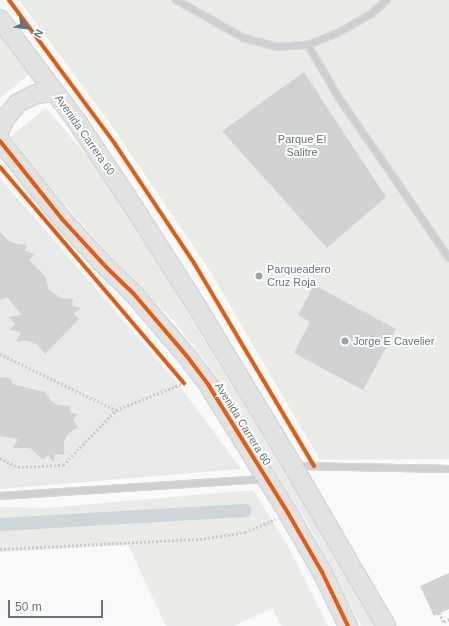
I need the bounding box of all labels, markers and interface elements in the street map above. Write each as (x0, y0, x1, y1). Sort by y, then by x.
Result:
north arrow (8, 8, 48, 48)
text: N (31, 27, 46, 40)
street label: Avenida Carrera 60 (52, 92, 118, 178)
park label: Parque El Salitre (278, 133, 326, 159)
place label: Parqueadero Cruz Roja (267, 263, 331, 289)
marker: Parqueadero Cruz Roja (254, 271, 264, 281)
place label: Jorge E Cavelier (353, 334, 434, 348)
marker: Jorge E Cavelier (340, 336, 350, 346)
street label: Avenida Carrera 60 (212, 380, 274, 468)
scale bar (10, 592, 105, 618)
text: 50 m (15, 600, 42, 614)

